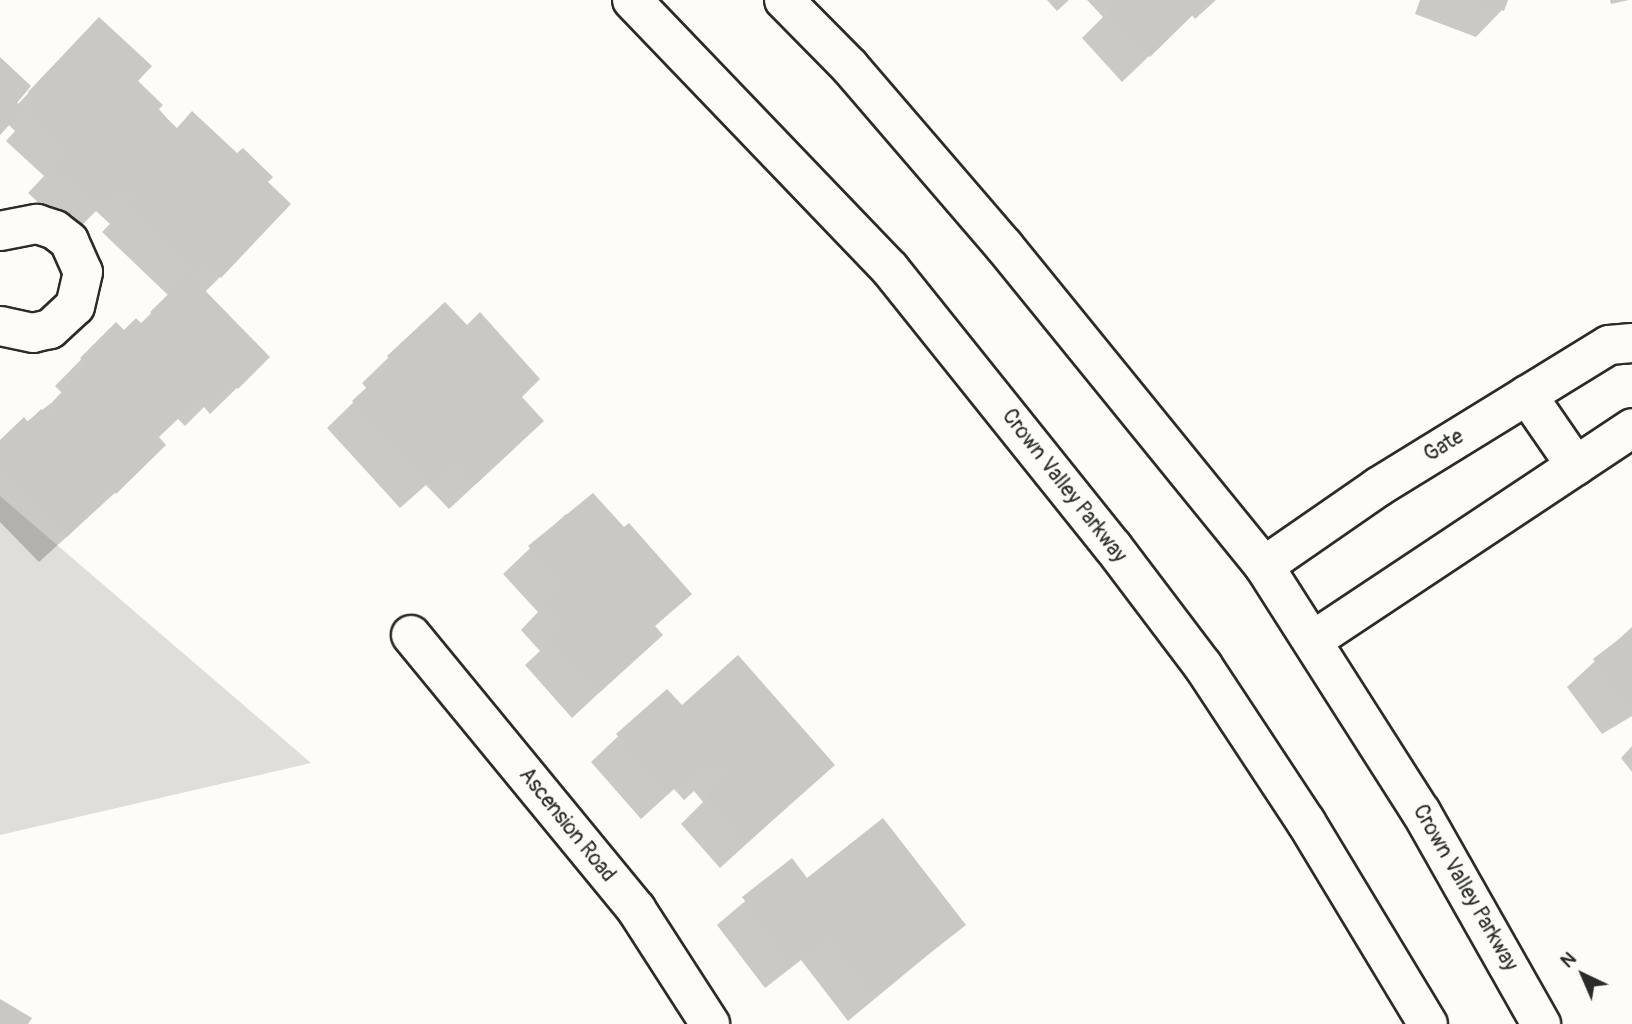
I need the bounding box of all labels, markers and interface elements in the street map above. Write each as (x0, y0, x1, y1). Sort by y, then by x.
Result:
street label: Crown Valley Parkway (996, 404, 1132, 568)
street label: Gate (1420, 424, 1468, 468)
street label: Ascension Road (513, 763, 621, 887)
street label: Crown Valley Parkway (1407, 800, 1523, 976)
north arrow (1548, 940, 1618, 1010)
text: N (1555, 947, 1581, 973)

